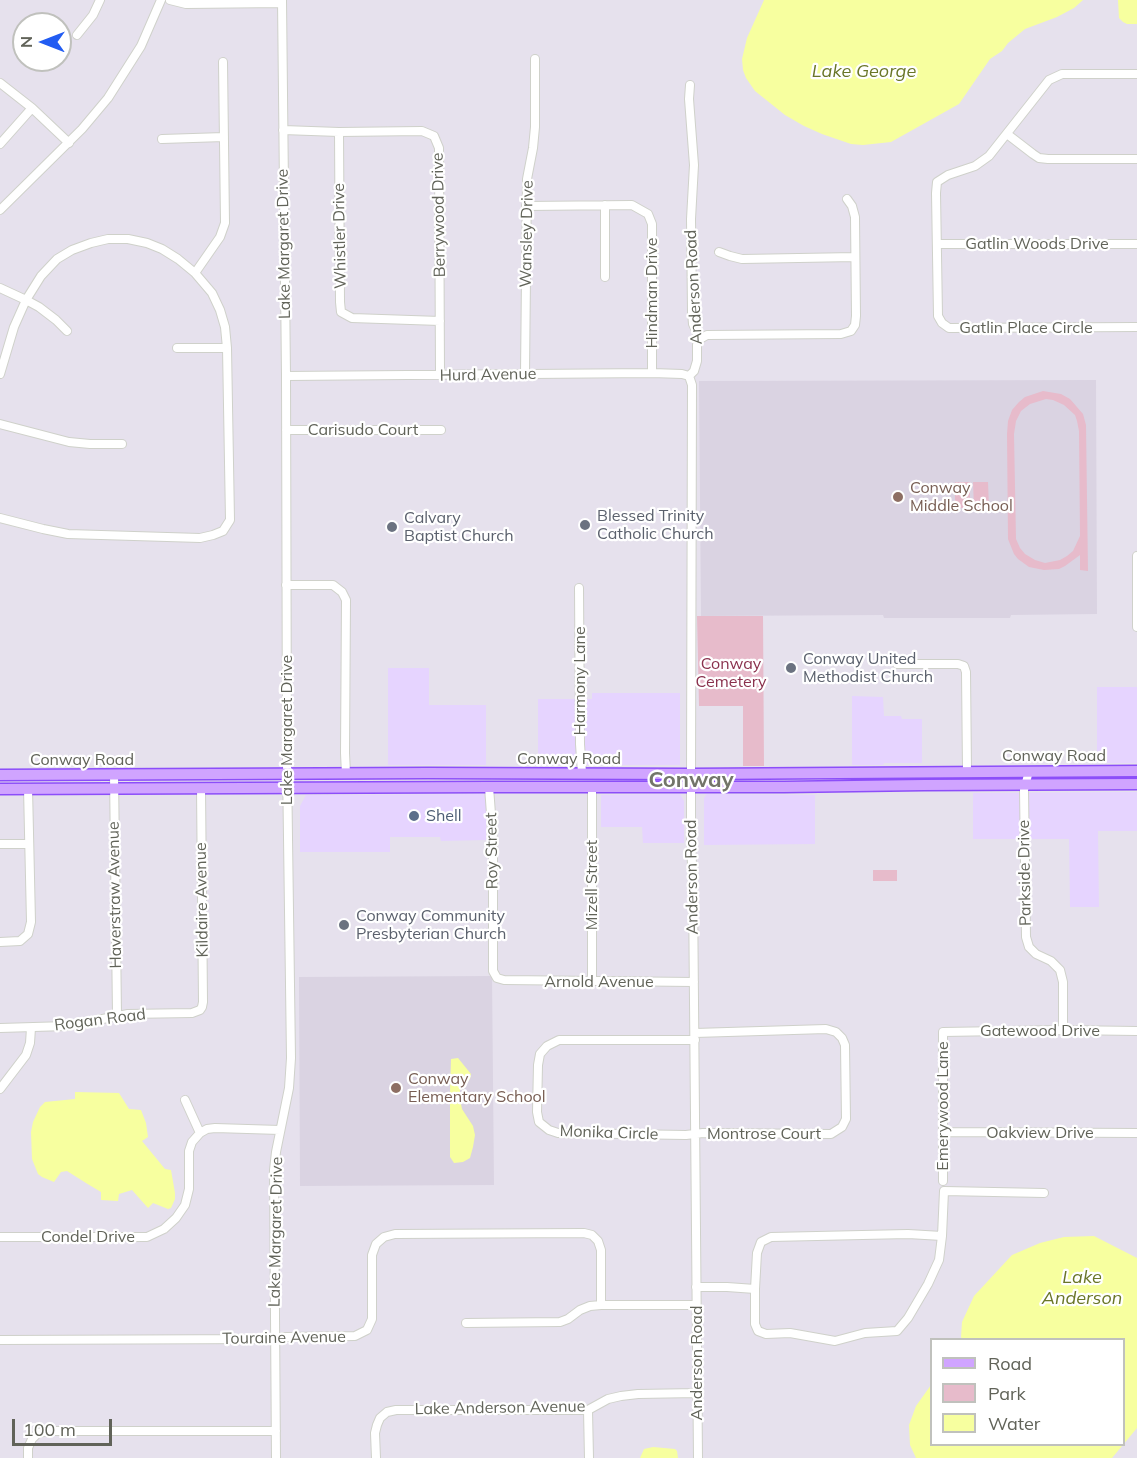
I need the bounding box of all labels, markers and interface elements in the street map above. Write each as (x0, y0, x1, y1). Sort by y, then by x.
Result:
north arrow (12, 12, 72, 72)
text: N (16, 36, 36, 48)
water label: Lake George (812, 61, 916, 83)
street label: Berrywood Drive (428, 152, 450, 278)
street label: Lake Margaret Drive (273, 169, 295, 319)
street label: Wansley Drive (516, 180, 538, 288)
street label: Whistler Drive (329, 183, 351, 289)
street label: Anderson Road (681, 229, 707, 345)
street label: Gatlin Woods Drive (965, 234, 1109, 254)
street label: Hindman Drive (642, 238, 662, 348)
street label: Gatlin Place Circle (959, 318, 1093, 338)
street label: Hurd Avenue (439, 365, 537, 385)
street label: Carisudo Court (308, 420, 418, 440)
place label: Conway Middle School (910, 478, 1013, 516)
marker: Conway Middle School (891, 490, 905, 504)
place label: Blessed Trinity Catholic Church (597, 506, 714, 544)
place label: Calvary Baptist Church (404, 508, 514, 546)
marker: Blessed Trinity Catholic Church (578, 518, 592, 532)
marker: Calvary Baptist Church (385, 520, 399, 534)
street label: Harmony Lane (570, 626, 590, 736)
place label: Conway United Methodist Church (803, 649, 933, 687)
park label: Conway Cemetery (696, 654, 766, 692)
street label: Lake Margaret Drive (277, 655, 297, 805)
marker: Conway United Methodist Church (784, 661, 798, 675)
street label: Conway Road (1002, 746, 1106, 766)
street label: Conway Road (517, 749, 621, 769)
street label: Conway Road (30, 750, 134, 770)
district label: Conway (648, 767, 734, 793)
place label: Shell (426, 806, 462, 826)
marker: Shell (407, 809, 421, 823)
street label: Roy Street (482, 812, 502, 890)
street label: Anderson Road (681, 819, 703, 935)
street label: Parkside Drive (1014, 820, 1036, 926)
street label: Haverstraw Avenue (104, 821, 126, 969)
street label: Mizell Street (582, 840, 602, 930)
street label: Kildaire Avenue (191, 842, 213, 958)
place label: Conway Community Presbyterian Church (356, 906, 506, 944)
marker: Conway Community Presbyterian Church (337, 918, 351, 932)
street label: Arnold Avenue (544, 972, 654, 992)
street label: Rogan Road (53, 1005, 147, 1035)
street label: Gatewood Drive (980, 1021, 1100, 1041)
street label: Emerywood Lane (933, 1041, 953, 1171)
place label: Conway Elementary School (408, 1069, 546, 1107)
marker: Conway Elementary School (389, 1081, 403, 1095)
street label: Monika Circle (559, 1122, 659, 1144)
street label: Oakview Drive (986, 1123, 1094, 1143)
street label: Montrose Court (707, 1124, 821, 1144)
street label: Lake Margaret Drive (265, 1157, 287, 1307)
street label: Condel Drive (41, 1227, 135, 1247)
water label: Lake Anderson (1042, 1267, 1122, 1310)
street label: Anderson Road (687, 1305, 707, 1421)
street label: Touraine Avenue (222, 1327, 346, 1349)
legend (930, 1338, 1125, 1446)
text: Road (988, 1352, 1032, 1375)
text: Park (988, 1382, 1026, 1405)
street label: Lake Anderson Avenue (414, 1397, 586, 1419)
scale bar (15, 1407, 116, 1445)
text: Water (988, 1412, 1040, 1435)
text: 100 m (23, 1418, 76, 1441)

